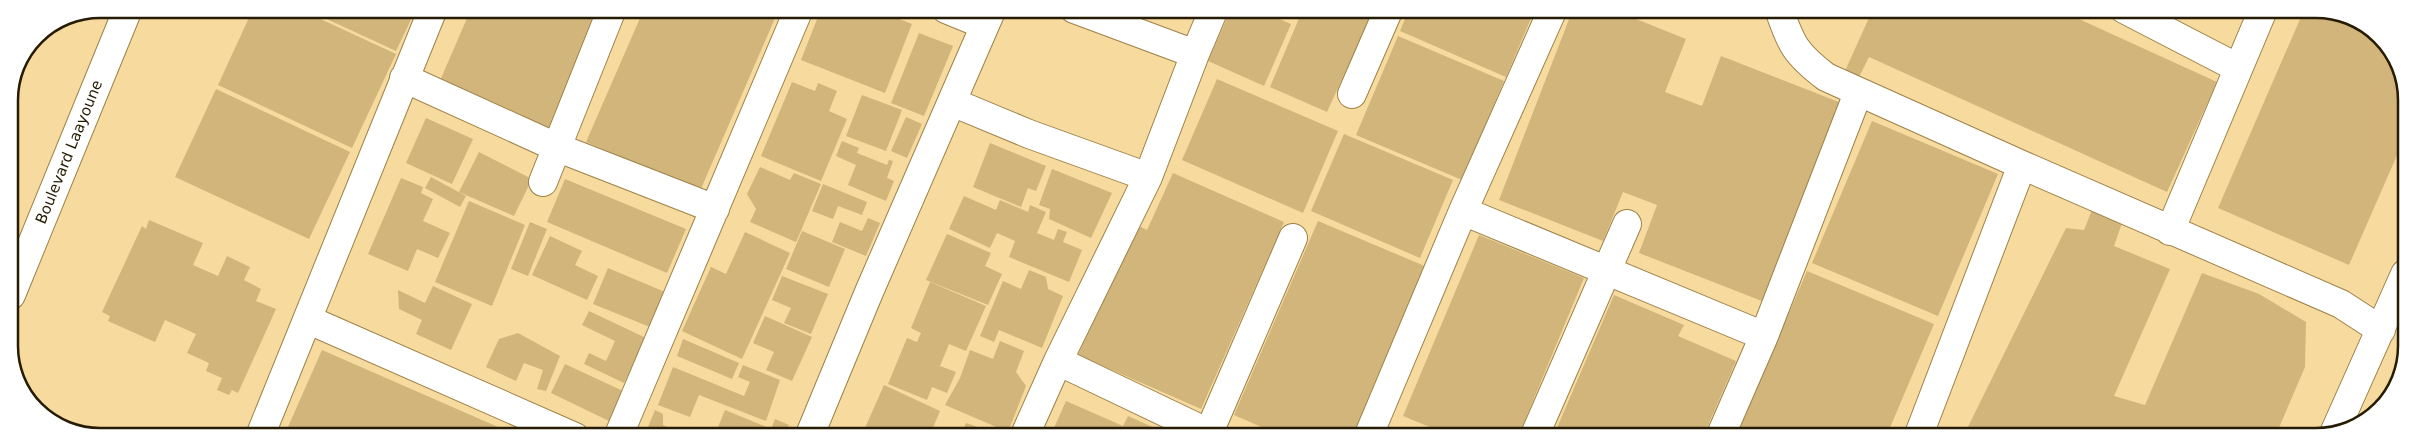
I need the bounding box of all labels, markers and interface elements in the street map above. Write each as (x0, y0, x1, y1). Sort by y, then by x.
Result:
street label: Boulevard Laayoune (32, 77, 106, 227)

